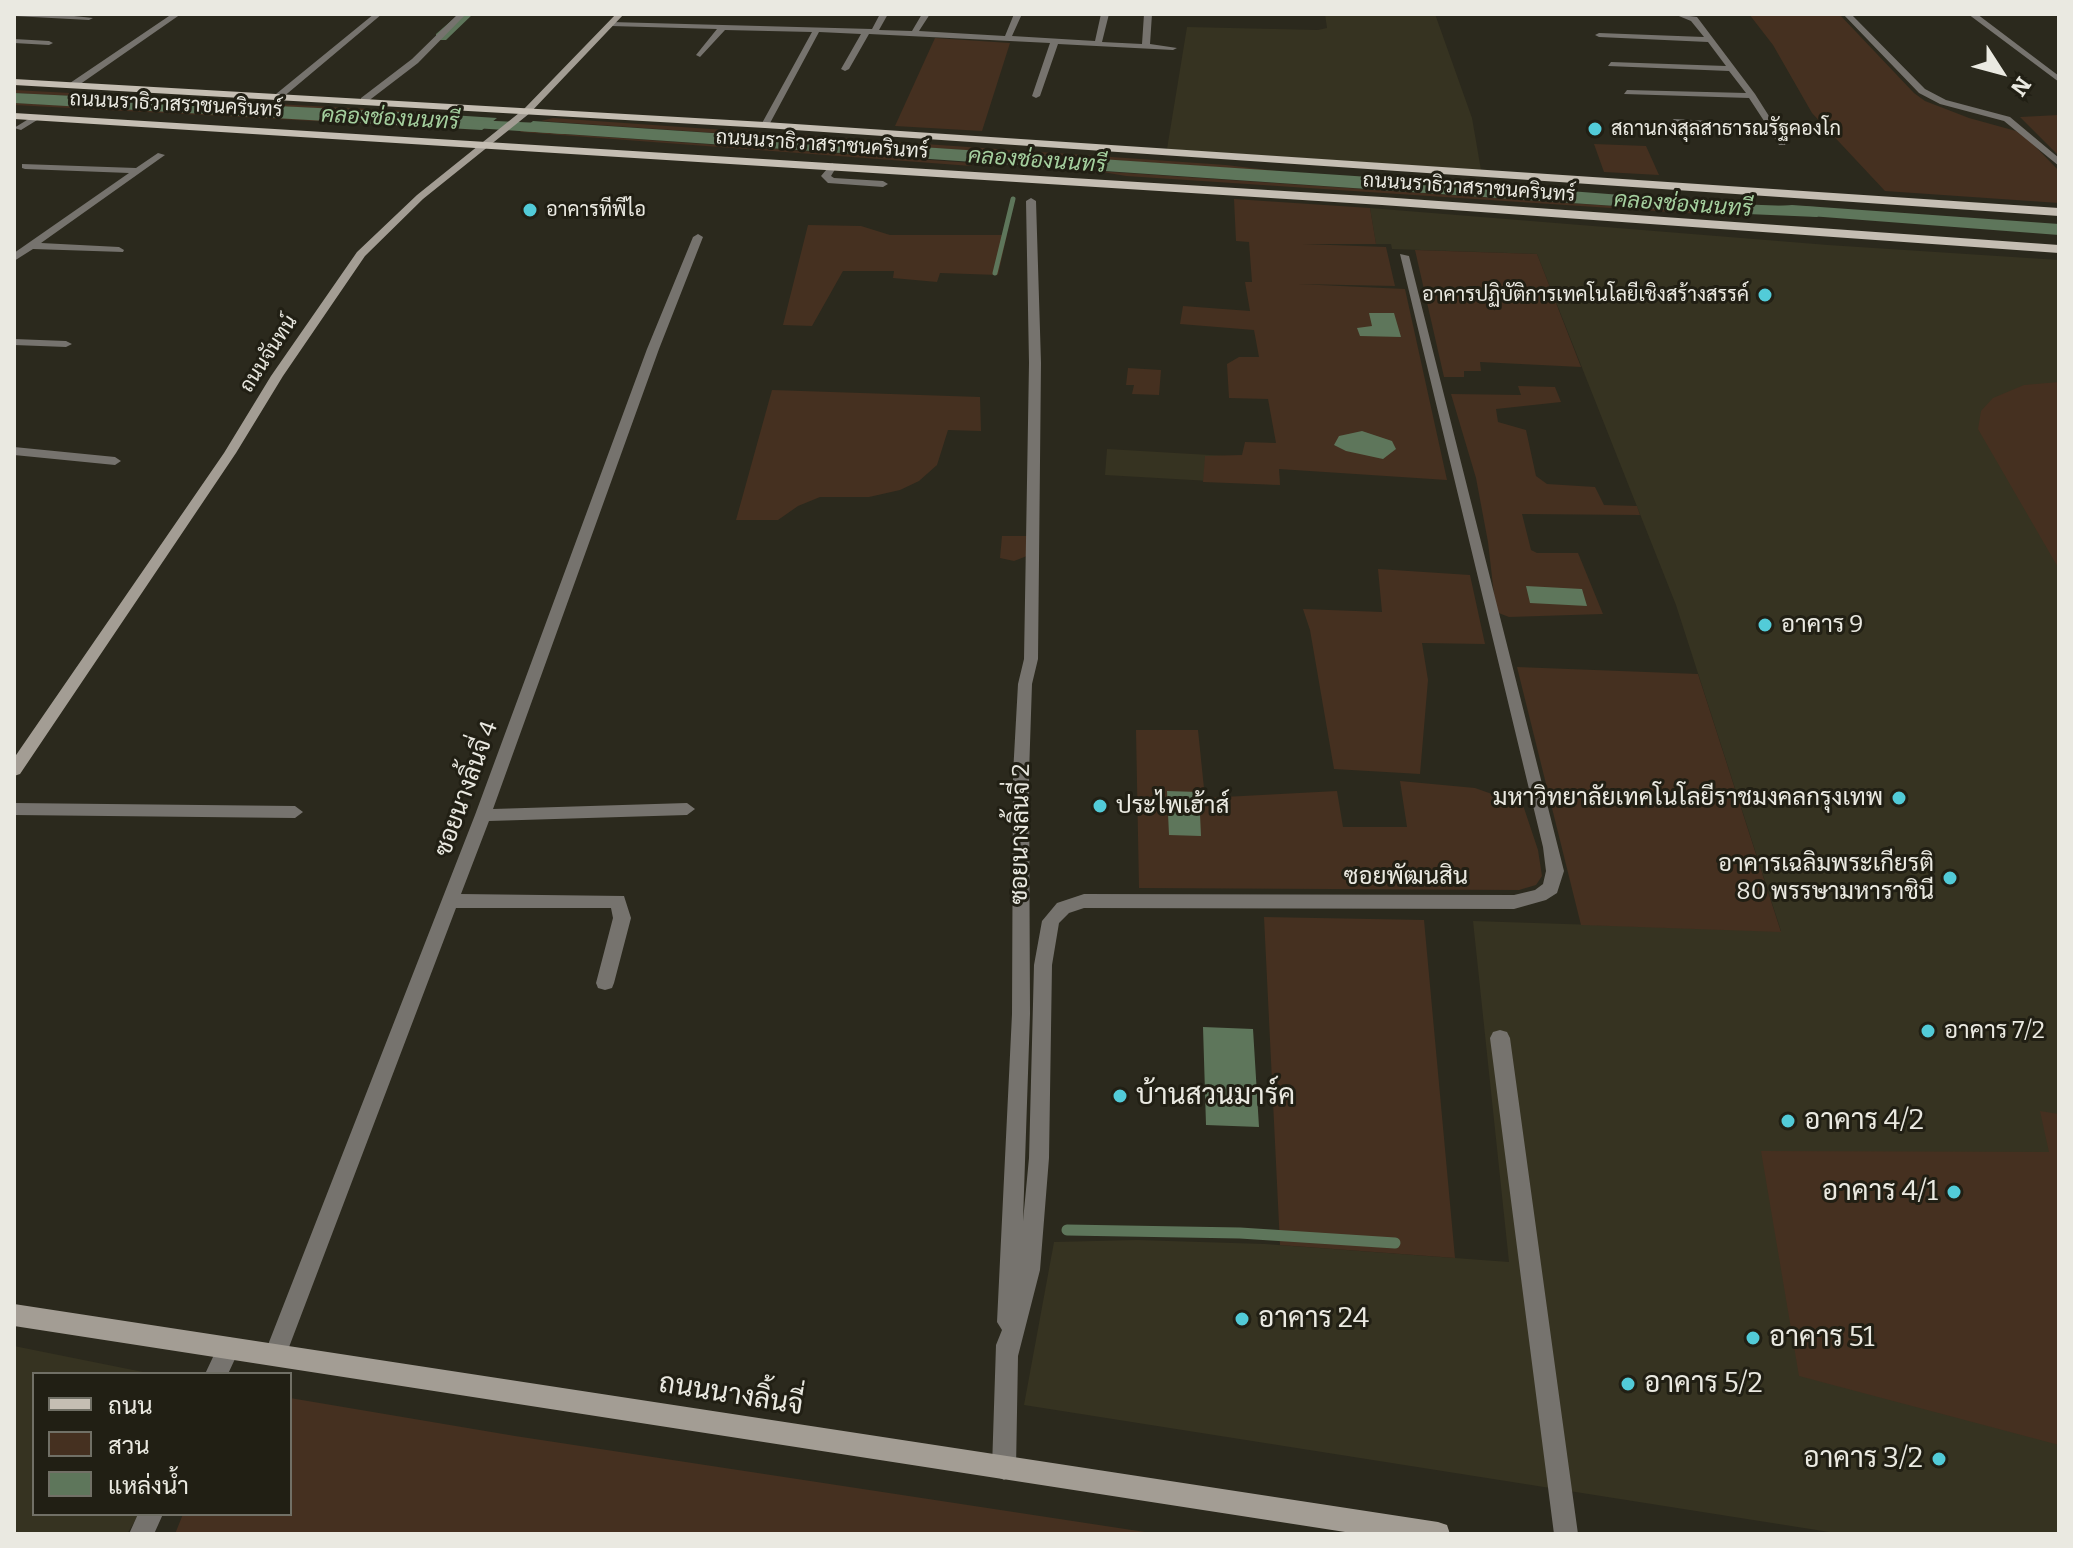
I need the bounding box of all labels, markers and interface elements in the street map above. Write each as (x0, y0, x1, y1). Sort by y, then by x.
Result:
north arrow (1961, 32, 2041, 112)
text: N (2005, 72, 2037, 101)
street label: ถนนนราธิวาสราชนครินทร์ (69, 87, 283, 123)
water label: คลองช่องนนทรี (320, 102, 460, 136)
place label: สถานกงสุลสาธารณรัฐคองโก (1611, 117, 1841, 141)
marker: สถานกงสุลสาธารณรัฐคองโก (1586, 120, 1604, 138)
street label: ถนนนราธิวาสราชนครินทร์ (715, 126, 929, 164)
water label: คลองช่องนนทรี (967, 143, 1107, 179)
street label: ถนนนราธิวาสราชนครินทร์ (1362, 169, 1576, 207)
water label: คลองช่องนนทรี (1613, 187, 1753, 223)
place label: อาคารทีพีไอ (546, 198, 646, 222)
marker: อาคารทีพีไอ (521, 201, 539, 219)
place label: อาคารปฏิบัติการเทคโนโลยีเชิงสร้างสรรค์ (1422, 283, 1749, 307)
marker: อาคารปฏิบัติการเทคโนโลยีเชิงสร้างสรรค์ (1756, 286, 1774, 304)
street label: ถนนจันทน์ (235, 311, 303, 397)
place label: อาคาร 9 (1781, 611, 1863, 639)
marker: อาคาร 9 (1756, 616, 1774, 634)
street label: ซอยนางลิ้นจี่ 4 (429, 717, 505, 861)
street label: ซอยนางลิ้นจี่ 2 (1005, 763, 1037, 905)
place label: มหาวิทยาลัยเทคโนโลยีราชมงคลกรุงเทพ (1493, 784, 1883, 812)
marker: มหาวิทยาลัยเทคโนโลยีราชมงคลกรุงเทพ (1890, 789, 1908, 807)
place label: ประไพเฮ้าส์ (1116, 792, 1229, 820)
marker: ประไพเฮ้าส์ (1091, 797, 1109, 815)
place label: อาคารเฉลิมพระเกียรติ 80 พรรษามหาราชินี (1718, 850, 1934, 906)
street label: ซอยพัฒนสิน (1344, 863, 1468, 891)
marker: อาคารเฉลิมพระเกียรติ 80 พรรษามหาราชินี (1941, 869, 1959, 887)
place label: อาคาร 7/2 (1944, 1017, 2045, 1045)
marker: อาคาร 7/2 (1919, 1022, 1937, 1040)
place label: บ้านสวนมาร์ค (1136, 1079, 1295, 1113)
marker: บ้านสวนมาร์ค (1111, 1087, 1129, 1105)
place label: อาคาร 4/2 (1804, 1104, 1924, 1138)
marker: อาคาร 4/2 (1779, 1112, 1797, 1130)
place label: อาคาร 4/1 (1822, 1175, 1938, 1209)
marker: อาคาร 4/1 (1945, 1183, 1963, 1201)
place label: อาคาร 24 (1258, 1302, 1369, 1336)
marker: อาคาร 24 (1233, 1310, 1251, 1328)
place label: อาคาร 51 (1769, 1321, 1875, 1355)
marker: อาคาร 51 (1744, 1329, 1762, 1347)
street label: ถนนนางลิ้นจี่ (656, 1367, 806, 1423)
place label: อาคาร 5/2 (1644, 1367, 1763, 1401)
legend (32, 1372, 292, 1516)
marker: อาคาร 5/2 (1619, 1375, 1637, 1393)
text: ถนน (108, 1392, 153, 1420)
text: สวน (108, 1432, 150, 1460)
place label: อาคาร 3/2 (1803, 1442, 1923, 1476)
marker: อาคาร 3/2 (1930, 1450, 1948, 1468)
text: แหล่งน้ำ (108, 1472, 189, 1500)

